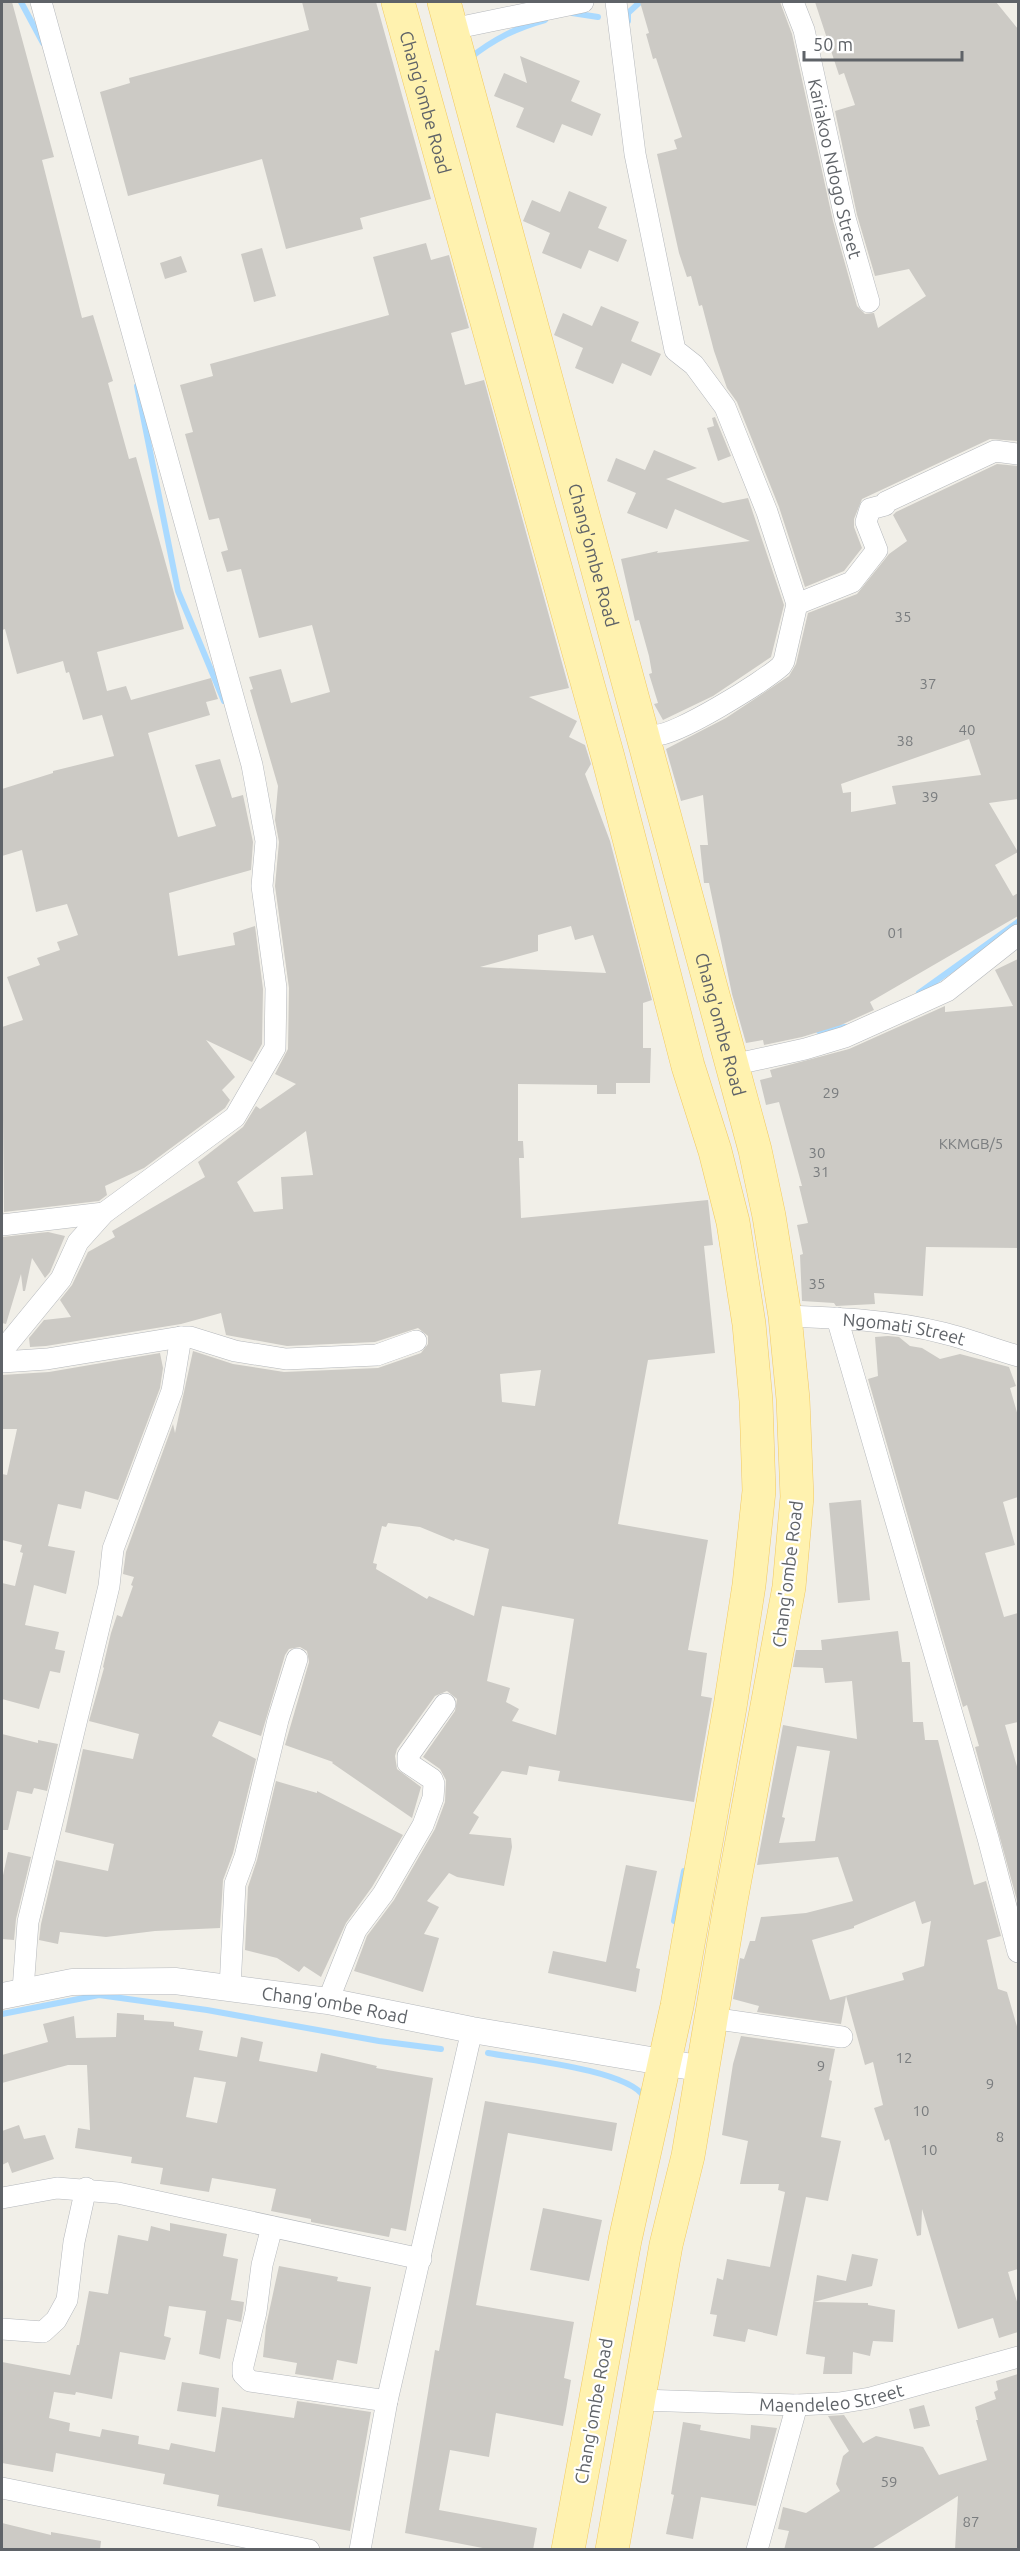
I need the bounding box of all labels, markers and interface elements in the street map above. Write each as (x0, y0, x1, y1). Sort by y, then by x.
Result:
scale bar (804, 24, 962, 62)
street label: Chang'ombe Road (396, 28, 455, 176)
text: 50 m (813, 34, 853, 54)
street label: Kariakoo Ndogo Street (805, 77, 866, 261)
street label: Chang'ombe Road (565, 481, 623, 629)
house number: 35 (895, 608, 911, 625)
house number: 37 (920, 675, 936, 692)
house number: 40 (959, 721, 975, 738)
house number: 38 (897, 732, 913, 749)
house number: 39 (922, 788, 938, 805)
house number: 01 (888, 924, 904, 941)
street label: Chang'ombe Road (692, 950, 750, 1098)
house number: 29 (823, 1084, 839, 1101)
house number: KKMGB/5 (939, 1135, 1003, 1152)
house number: 30 (809, 1144, 825, 1161)
house number: 31 (813, 1163, 829, 1180)
house number: 35 (809, 1275, 825, 1292)
street label: Ngomati Street (842, 1309, 968, 1349)
street label: Chang'ombe Road (768, 1499, 806, 1649)
street label: Chang'ombe Road (261, 1982, 410, 2027)
house number: 12 (896, 2049, 912, 2066)
house number: 9 (817, 2057, 825, 2074)
house number: 9 (986, 2075, 994, 2092)
house number: 10 (913, 2102, 929, 2119)
house number: 8 (996, 2128, 1004, 2145)
house number: 10 (921, 2141, 937, 2158)
street label: Chang'ombe Road (570, 2337, 616, 2485)
street label: Maendeleo Street (759, 2379, 906, 2415)
house number: 59 (881, 2473, 897, 2490)
house number: 87 (963, 2513, 979, 2530)

